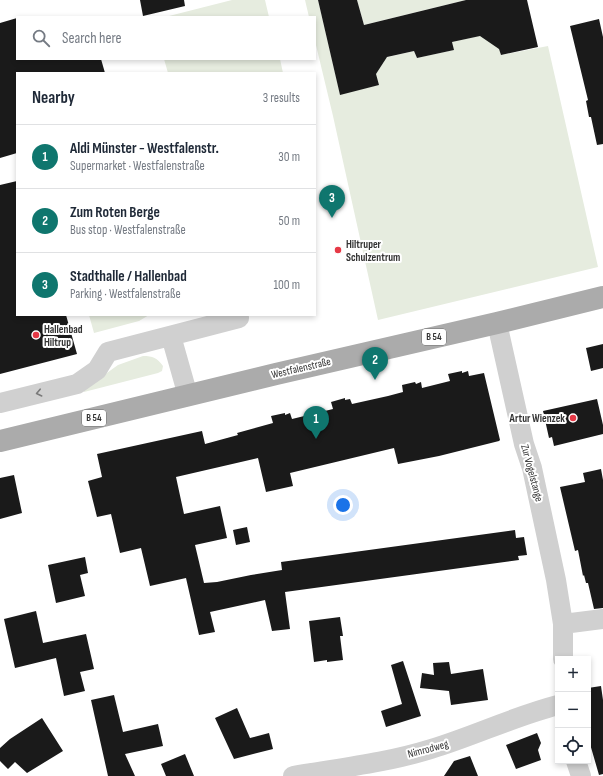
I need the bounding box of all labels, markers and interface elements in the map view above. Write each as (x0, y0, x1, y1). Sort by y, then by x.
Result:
search box (16, 16, 316, 60)
icon: search (30, 27, 52, 49)
text: Search here (62, 29, 122, 48)
text: Nearby (32, 88, 75, 108)
text: 3 results (263, 90, 300, 106)
text: Aldi Münster - Westfalenstr. (70, 139, 219, 158)
text: 1 (42, 149, 48, 165)
text: 30 m (278, 149, 300, 165)
text: Supermarket · Westfalenstraße (70, 158, 205, 174)
pin: 3 (319, 185, 345, 218)
text: Zum Roten Berge (70, 203, 160, 222)
text: 2 (42, 213, 48, 229)
text: 50 m (279, 213, 300, 229)
text: Bus stop · Westfalenstraße (70, 222, 186, 238)
place label: Hiltruper Schulzentrum (346, 238, 400, 264)
marker: Hiltruper Schulzentrum (333, 245, 343, 255)
text: Stadthalle / Hallenbad (70, 267, 187, 286)
text: 3 (42, 277, 48, 293)
text: 100 m (273, 277, 300, 293)
text: Parking · Westfalenstraße (70, 286, 181, 302)
place label: Hallenbad Hiltrup (44, 323, 83, 349)
road number: B 54 (422, 329, 446, 345)
marker: Hallenbad Hiltrup (31, 330, 41, 340)
pin: 2 (362, 347, 388, 380)
street label: Westfalenstraße (270, 355, 332, 381)
one-way arrow (35, 389, 42, 397)
pin: 1 (303, 406, 329, 439)
road number: B 54 (82, 410, 106, 426)
place label: Artur Wienzek (509, 412, 565, 425)
marker: Artur Wienzek (568, 413, 578, 423)
street label: Zur Vogelstange (518, 443, 546, 503)
your location (333, 495, 353, 515)
map controls (555, 656, 591, 764)
button: + (555, 656, 591, 692)
button: − (555, 692, 591, 728)
button: locate (555, 728, 591, 764)
street label: Nimrodweg (406, 737, 450, 761)

